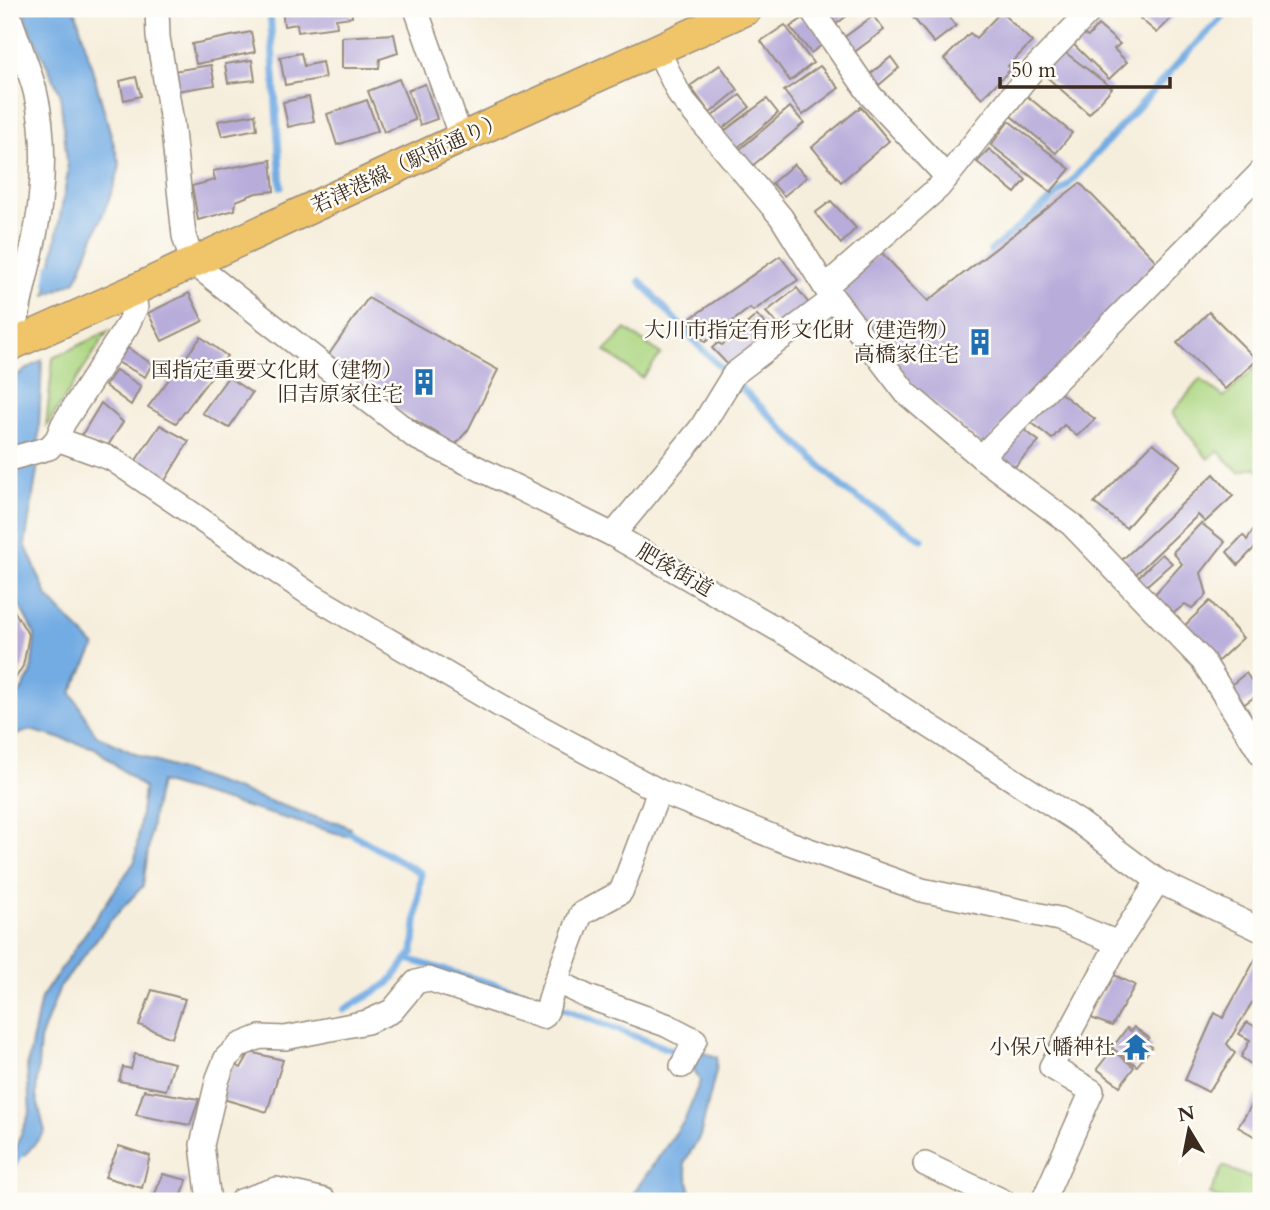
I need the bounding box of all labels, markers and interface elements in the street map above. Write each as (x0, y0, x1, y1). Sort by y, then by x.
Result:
scale bar (1000, 46, 1170, 90)
text: 50 m (1011, 56, 1056, 85)
street label: 若津港線（駅前通り） (307, 106, 510, 221)
place label: 大川市指定有形文化財（建造物） 高橋家住宅 (644, 316, 959, 369)
building icon: 大川市指定有形文化財（建造物） 高橋家住宅 (965, 327, 995, 357)
place label: 国指定重要文化財（建物） 旧吉原家住宅 (151, 356, 403, 409)
building icon: 国指定重要文化財（建物） 旧吉原家住宅 (409, 367, 439, 397)
street label: 肥後街道 (631, 537, 718, 604)
temple icon: 小保八幡神社 (1121, 1032, 1151, 1062)
place label: 小保八幡神社 (989, 1033, 1115, 1062)
north arrow (1154, 1094, 1224, 1164)
text: N (1176, 1100, 1197, 1128)

